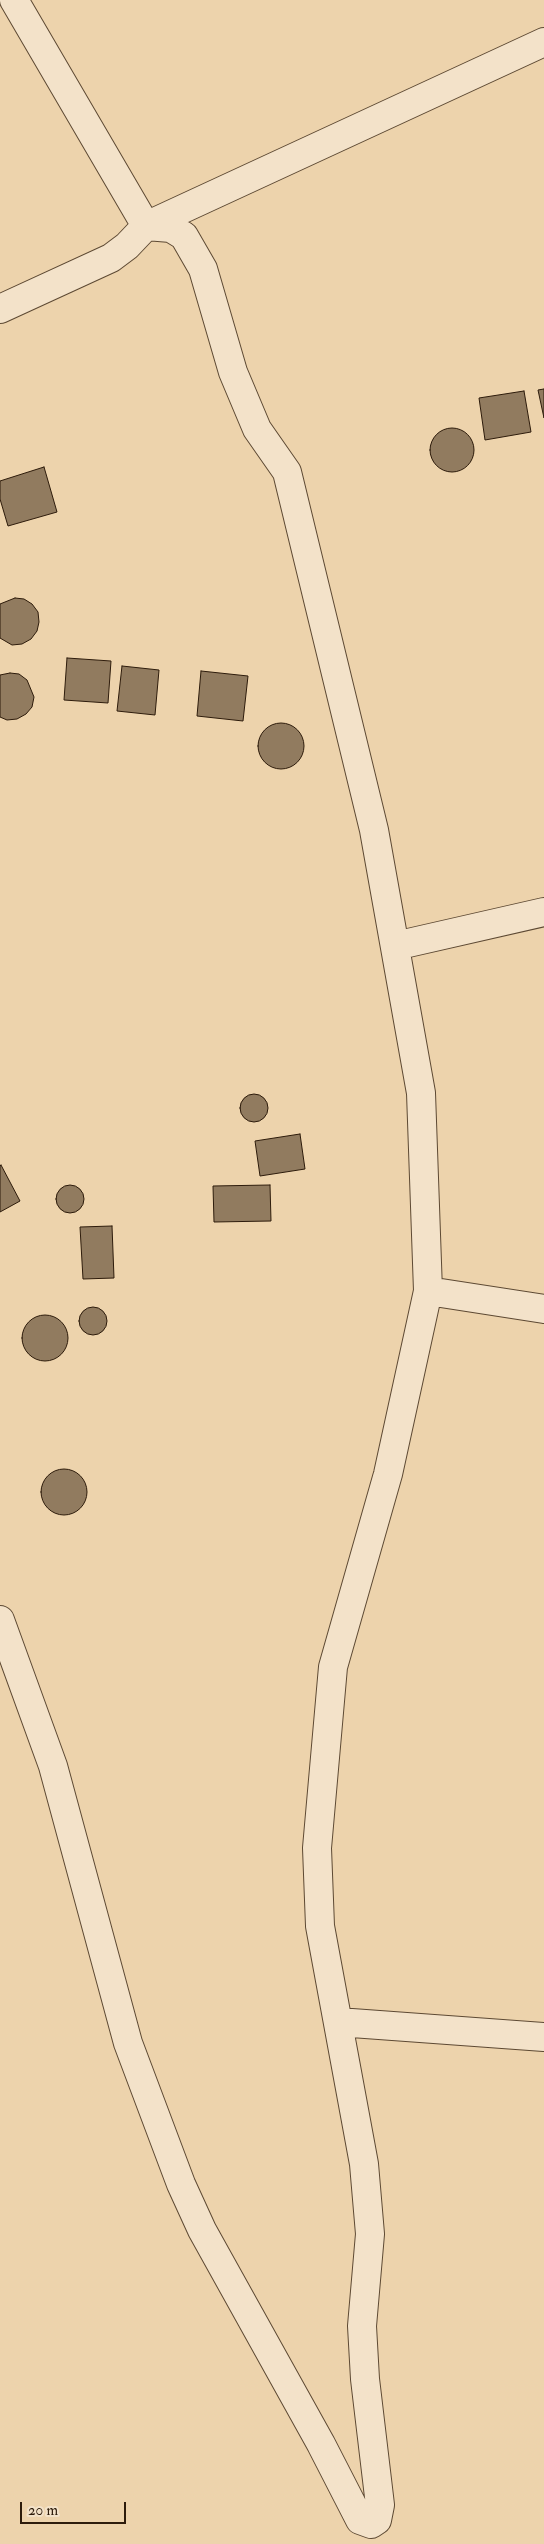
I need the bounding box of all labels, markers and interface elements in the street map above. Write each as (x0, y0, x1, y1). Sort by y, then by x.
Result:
scale bar (22, 2492, 129, 2524)
text: 20 m (28, 2501, 58, 2520)

